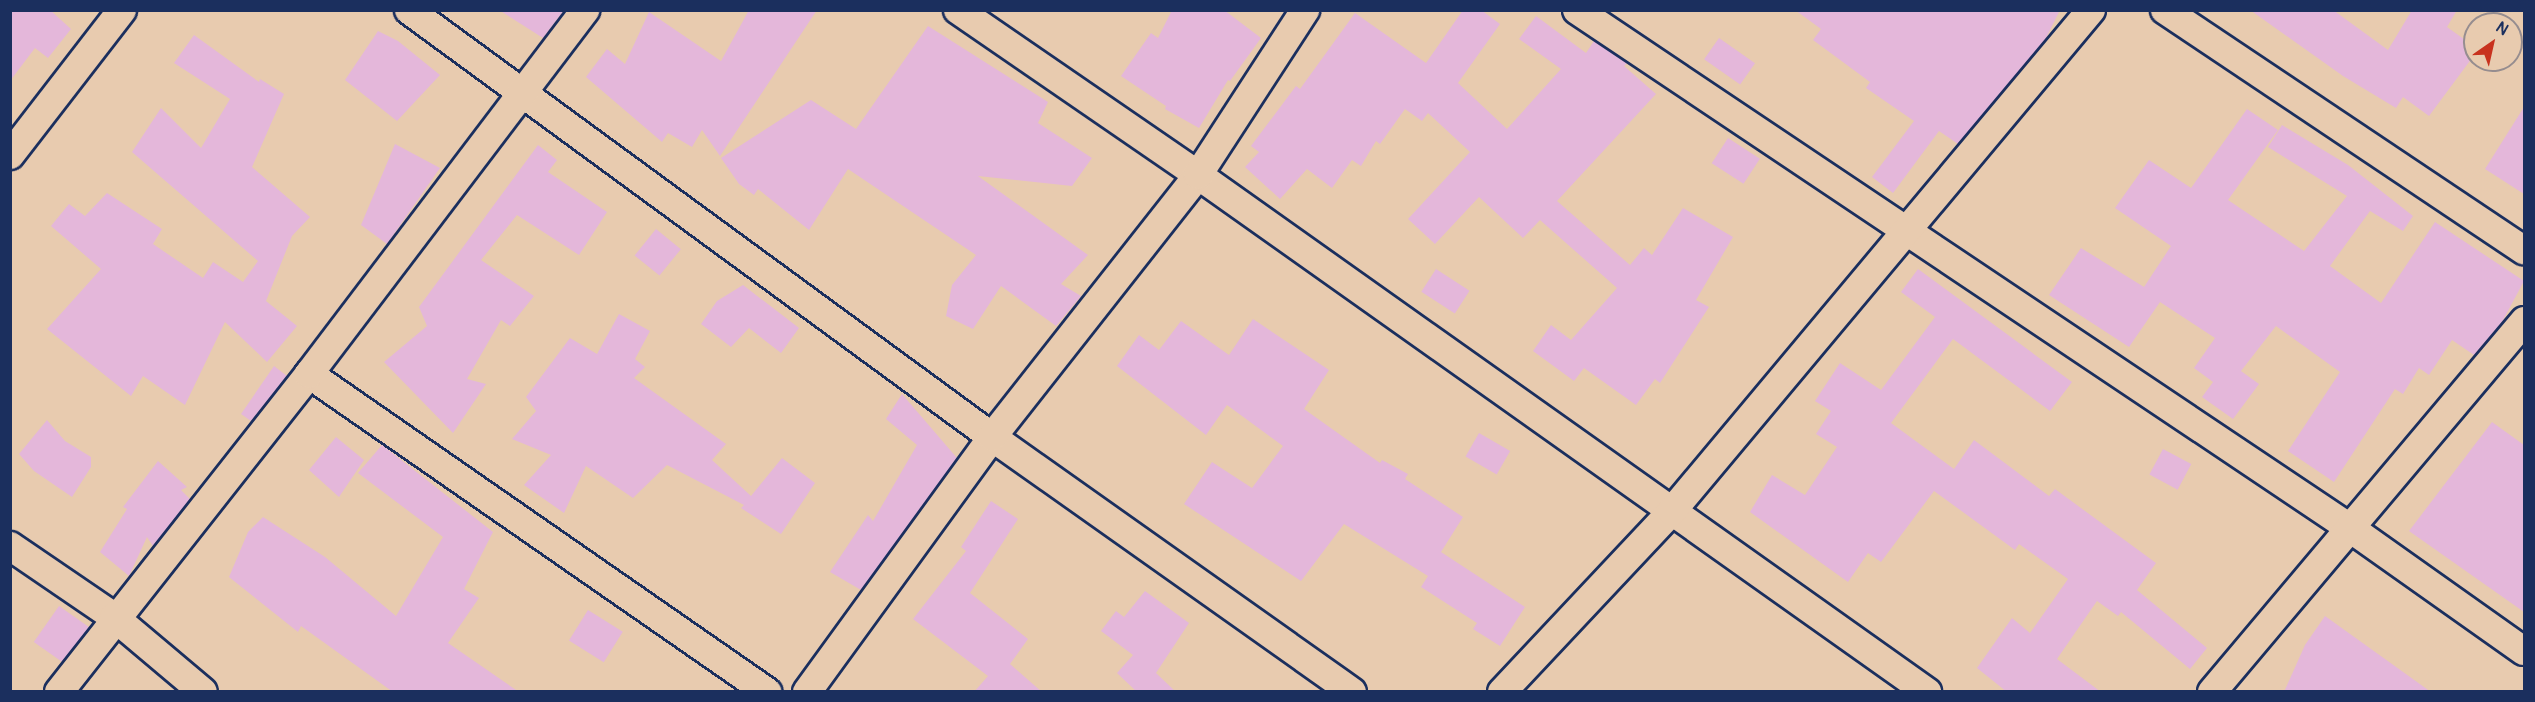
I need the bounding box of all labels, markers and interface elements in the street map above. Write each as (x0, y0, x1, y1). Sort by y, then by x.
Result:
north arrow (2463, 12, 2523, 72)
text: N (2492, 17, 2512, 40)

